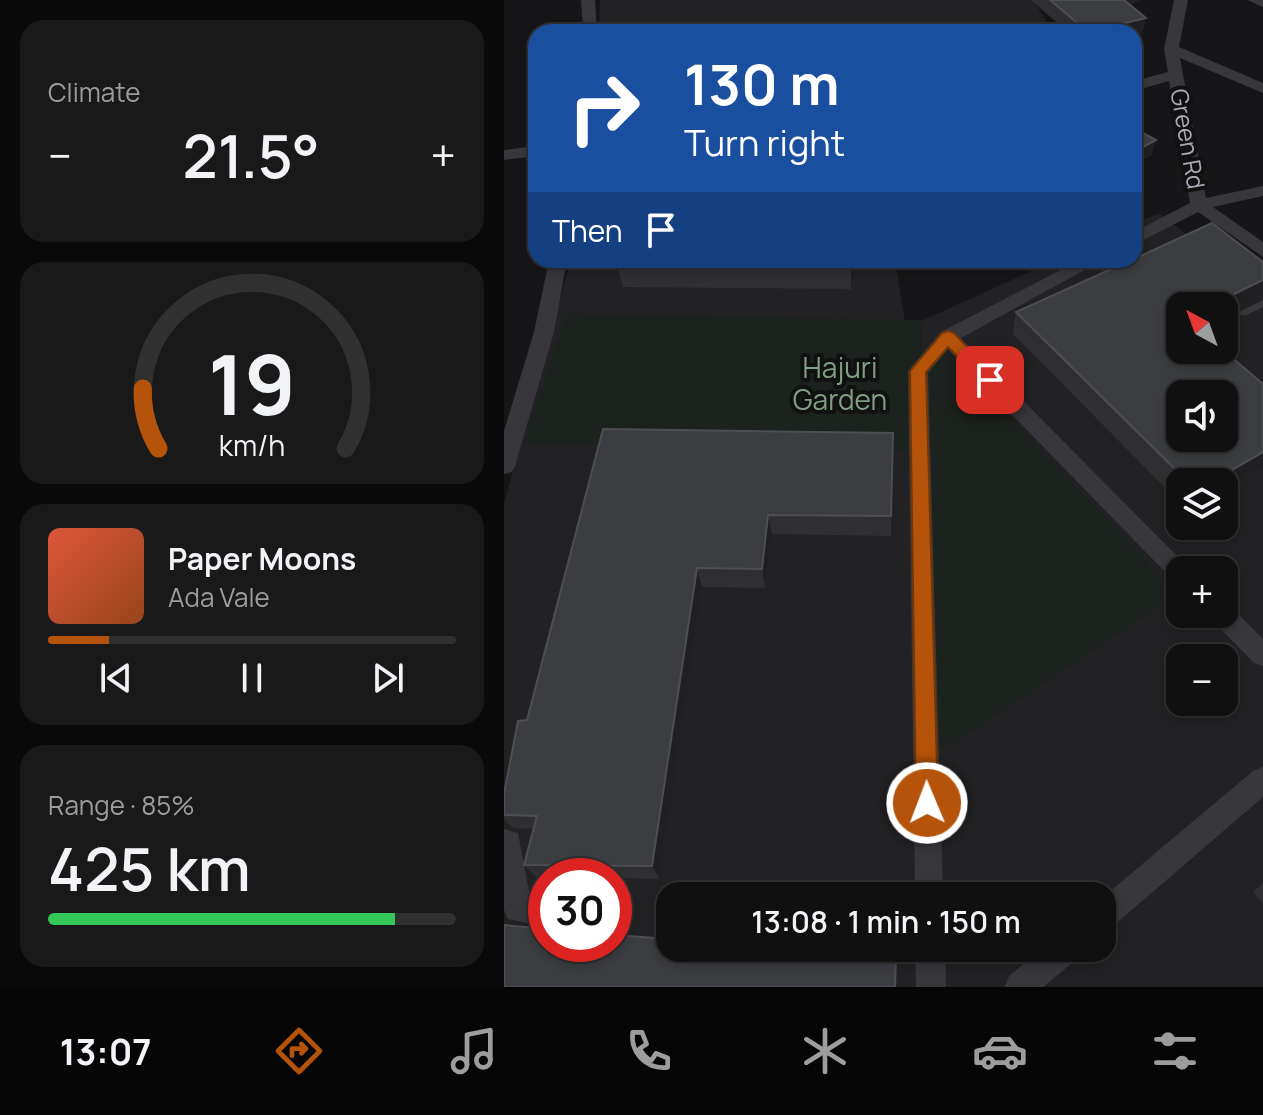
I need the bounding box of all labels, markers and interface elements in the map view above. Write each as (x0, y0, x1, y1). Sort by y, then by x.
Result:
text: 130 m (684, 45, 840, 122)
icon: right (552, 56, 656, 160)
text: Climate (48, 74, 140, 110)
street label: Green Rd (1163, 86, 1214, 192)
text: 21.5° (183, 114, 320, 196)
text: Turn right (684, 118, 845, 167)
text: − (48, 125, 72, 185)
text: + (431, 125, 456, 185)
icon: arrive (639, 208, 683, 252)
text: Then (552, 210, 623, 251)
north arrow (1166, 292, 1238, 364)
map controls (1166, 292, 1238, 716)
text: 19 (208, 325, 296, 439)
pin (956, 346, 1024, 414)
park label: Hajuri Garden (793, 348, 887, 418)
icon: arrive (968, 358, 1012, 402)
button: sound (1166, 380, 1238, 452)
text: km/h (219, 426, 285, 465)
button: layers (1166, 468, 1238, 540)
text: Paper Moons (168, 538, 356, 579)
button: + (1166, 556, 1238, 628)
text: Ada Vale (168, 579, 270, 615)
button: − (1166, 644, 1238, 716)
icon: previous (94, 656, 138, 700)
icon: pause (230, 656, 274, 700)
icon: next (366, 656, 410, 700)
position arrow (885, 761, 969, 845)
text: Range · 85% (48, 787, 195, 823)
text: 425 km (48, 827, 251, 909)
speed limit sign: 30 (528, 858, 632, 962)
text: 13:08 · 1 min · 150 m (751, 901, 1021, 942)
icon: directions (271, 1023, 327, 1079)
icon: music (446, 1023, 502, 1079)
icon: phone (621, 1023, 677, 1079)
icon: climate (797, 1023, 853, 1079)
icon: car (972, 1023, 1028, 1079)
icon: filters (1147, 1023, 1203, 1079)
text: 13:07 (60, 1027, 152, 1076)

